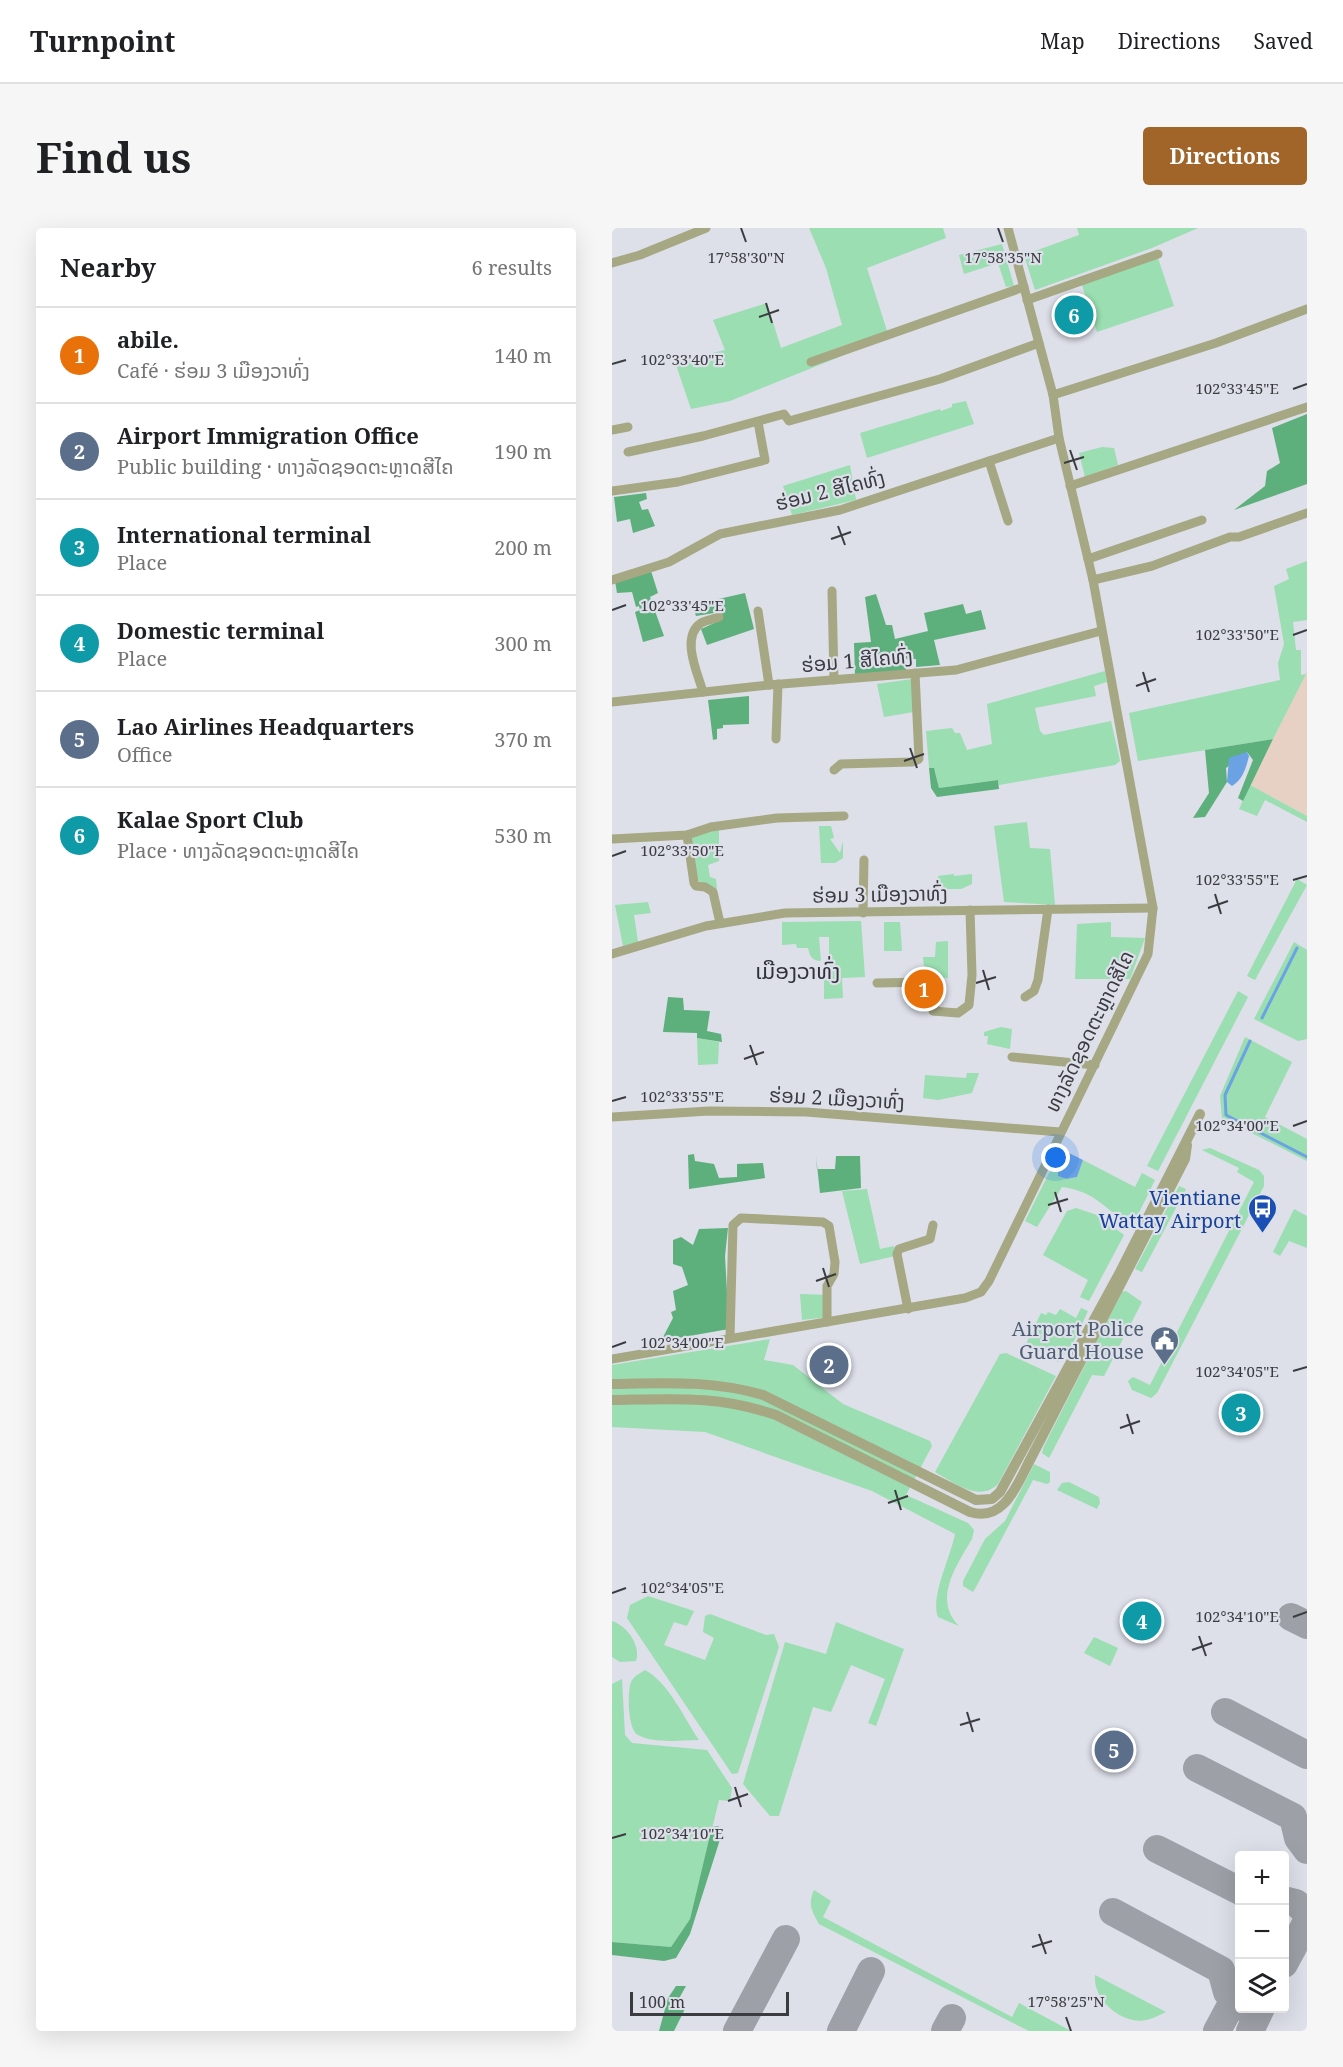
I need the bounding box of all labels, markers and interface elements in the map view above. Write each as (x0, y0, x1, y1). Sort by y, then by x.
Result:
text: Turnpoint (30, 22, 175, 60)
text: Map (1040, 27, 1085, 55)
text: Directions (1118, 27, 1220, 55)
text: Saved (1253, 27, 1313, 55)
button: Directions (1143, 127, 1307, 185)
text: Find us (36, 128, 191, 185)
text: 17°58'30"N (707, 247, 785, 267)
text: 17°58'35"N (964, 247, 1042, 267)
text: Nearby (60, 249, 156, 285)
text: 6 results (472, 254, 552, 281)
pin: 6 (1054, 292, 1094, 338)
text: abile. (117, 324, 179, 354)
text: 1 (74, 342, 85, 369)
text: 140 m (494, 342, 552, 369)
text: 102°33'40"E (640, 349, 724, 369)
text: Café · ຮ່ອມ 3 ເມືອງວາທົ່ງ (117, 357, 310, 384)
text: 102°33'45"E (1195, 378, 1279, 398)
text: Airport Immigration Office (117, 420, 419, 450)
text: 2 (74, 438, 85, 465)
text: 190 m (494, 438, 552, 465)
text: Public building · ທາງລັດຊອດຕະຫຼາດສີໄຄ (117, 453, 454, 480)
street label: ຮ່ອມ 2 ສີໄຄທົ່ງ (772, 463, 888, 517)
text: International terminal (117, 519, 371, 549)
text: 3 (74, 534, 85, 561)
text: 200 m (494, 534, 552, 561)
text: Place (117, 549, 167, 576)
text: 102°33'45"E (640, 595, 724, 615)
text: Domestic terminal (117, 615, 324, 645)
text: 102°33'50"E (1195, 624, 1279, 644)
text: 4 (74, 630, 85, 657)
text: 300 m (494, 630, 552, 657)
street label: ຮ່ອມ 1 ສີໄຄທົ່ງ (800, 642, 914, 678)
text: Place (117, 645, 167, 672)
text: Lao Airlines Headquarters (117, 711, 414, 741)
text: 5 (74, 726, 85, 753)
text: 370 m (494, 726, 552, 753)
text: Office (117, 741, 172, 768)
text: Kalae Sport Club (117, 804, 304, 834)
text: 6 (74, 822, 85, 849)
text: 530 m (494, 822, 552, 849)
text: Place · ທາງລັດຊອດຕະຫຼາດສີໄຄ (117, 837, 359, 864)
text: 102°33'50"E (640, 840, 724, 860)
text: 102°33'55"E (1195, 869, 1279, 889)
street label: ຮ່ອມ 3 ເມືອງວາທົ່ງ (812, 879, 948, 909)
street label: ທາງລັດຊອດຕະຫຼາດສີໄຄ (1038, 946, 1140, 1116)
district label: ເມືອງວາທົ່ງ (756, 955, 840, 985)
pin: 1 (904, 966, 944, 1011)
street label: ຮ່ອມ 2 ເມືອງວາທົ່ງ (769, 1081, 905, 1115)
text: 102°33'55"E (640, 1086, 724, 1106)
text: 102°34'00"E (1195, 1115, 1279, 1135)
your location (1041, 1143, 1070, 1172)
place label: Vientiane Wattay Airport (1099, 1184, 1241, 1234)
bus stop icon: Vientiane Wattay Airport (1246, 1192, 1278, 1234)
place label: Airport Police Guard House (1012, 1315, 1144, 1365)
public building icon: Airport Police Guard House (1149, 1324, 1181, 1366)
text: 102°34'00"E (640, 1332, 724, 1352)
pin: 2 (810, 1342, 848, 1388)
text: 102°34'05"E (1195, 1361, 1279, 1381)
pin: 3 (1222, 1390, 1260, 1436)
text: 102°34'05"E (640, 1577, 724, 1597)
pin: 4 (1122, 1598, 1162, 1644)
text: 102°34'10"E (1195, 1606, 1279, 1626)
pin: 5 (1094, 1728, 1134, 1772)
text: 102°34'10"E (640, 1823, 724, 1843)
map controls (1235, 1851, 1289, 2013)
button: + (1235, 1851, 1289, 1905)
button: − (1235, 1905, 1289, 1959)
button: layers (1235, 1959, 1289, 2013)
scale bar (630, 1989, 789, 2016)
text: 100 m (639, 1991, 685, 2013)
text: 17°58'25"N (1027, 1991, 1105, 2011)

